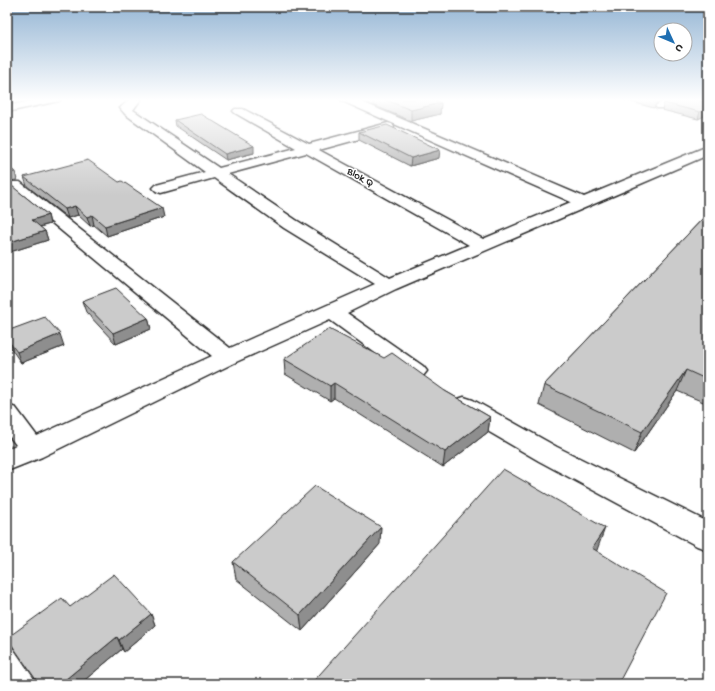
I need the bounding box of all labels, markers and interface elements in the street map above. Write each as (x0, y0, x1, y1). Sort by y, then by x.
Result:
north arrow (653, 22, 693, 62)
text: U (672, 41, 685, 54)
street label: Blok Q (344, 165, 375, 190)

